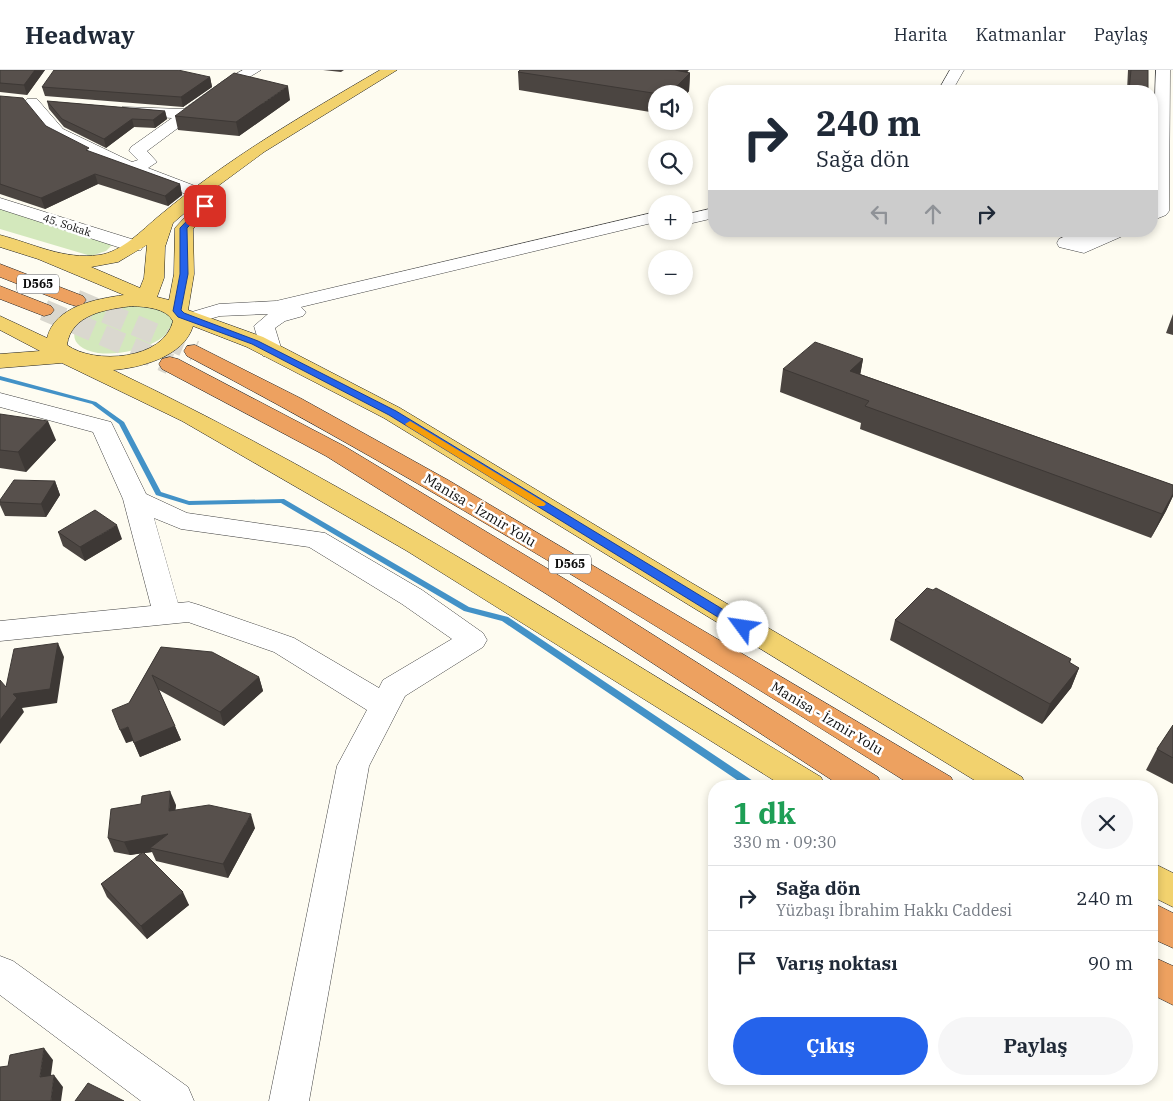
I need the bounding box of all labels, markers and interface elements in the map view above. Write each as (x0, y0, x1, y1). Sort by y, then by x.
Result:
text: Headway (25, 19, 135, 51)
text: Harita (894, 23, 948, 46)
text: Katmanlar (976, 23, 1066, 46)
text: Paylaş (1094, 23, 1148, 46)
map controls (648, 85, 693, 295)
button: sound (648, 85, 693, 130)
text: 240 m (816, 100, 921, 146)
icon: right (733, 105, 798, 170)
button: search (648, 140, 693, 185)
text: Sağa dön (816, 144, 910, 173)
pin (184, 185, 226, 227)
icon: arrive (191, 192, 219, 220)
button: + (648, 195, 693, 240)
icon: left (866, 200, 894, 228)
icon: ahead (919, 200, 947, 228)
icon: right (972, 200, 1000, 228)
street label: 45. Sokak (41, 211, 94, 240)
button: − (648, 250, 693, 295)
road number: D565 (17, 274, 59, 293)
street label: Manisa - İzmir Yolu (421, 469, 540, 551)
road number: D565 (549, 554, 591, 574)
position arrow (716, 600, 768, 652)
street label: Manisa - İzmir Yolu (768, 677, 887, 759)
text: 1 dk (733, 793, 796, 832)
button: close (1081, 797, 1133, 849)
text: 330 m · 09:30 (733, 832, 836, 852)
text: Sağa dön (776, 876, 860, 900)
icon: right (733, 884, 761, 912)
text: 240 m (1076, 886, 1133, 910)
text: Yüzbaşı İbrahim Hakkı Caddesi (776, 900, 1012, 920)
icon: arrive (733, 949, 761, 977)
text: Varış noktası (776, 951, 898, 975)
text: 90 m (1088, 951, 1133, 975)
button: Çıkış (733, 1017, 928, 1075)
button: Paylaş (938, 1017, 1133, 1075)

